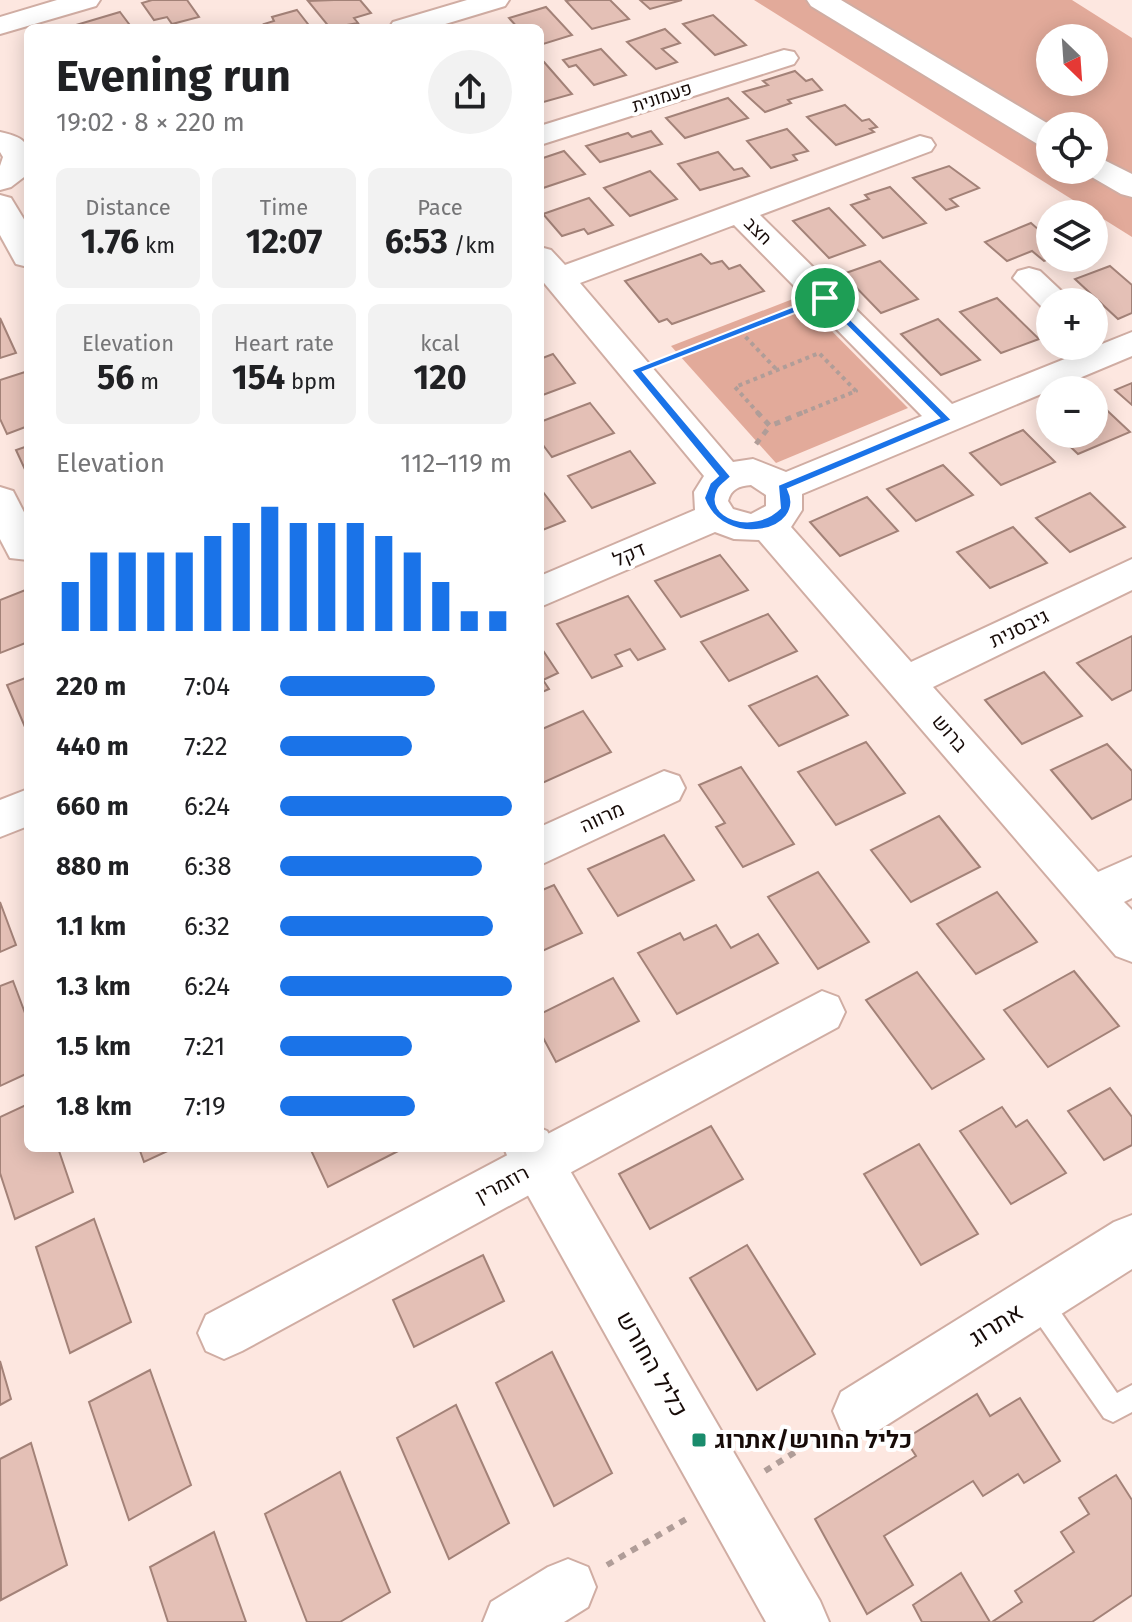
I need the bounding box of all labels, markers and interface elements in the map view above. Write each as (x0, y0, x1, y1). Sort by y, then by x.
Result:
north arrow (1036, 24, 1108, 96)
map controls (1036, 24, 1108, 448)
text: Evening run (56, 50, 291, 103)
button: share (428, 50, 512, 134)
street label: פעמונית (629, 77, 695, 117)
text: 19:02 · 8 × 220 m (56, 107, 245, 138)
button: locate (1036, 112, 1108, 184)
text: Distance (85, 194, 171, 221)
text: Time (260, 194, 308, 221)
text: Pace (417, 194, 463, 221)
button: layers (1036, 200, 1108, 272)
street label: חצב (740, 213, 776, 249)
text: 1.76 (81, 221, 139, 262)
text: 12:07 (246, 221, 322, 262)
text: 6:53 (385, 221, 448, 262)
text: km (139, 232, 175, 259)
text: /km (448, 232, 495, 259)
pin (791, 264, 859, 332)
icon: arrive (803, 276, 847, 320)
button: + (1036, 288, 1108, 360)
text: Elevation (82, 330, 174, 357)
text: Heart rate (234, 330, 334, 357)
text: kcal (420, 330, 460, 357)
text: 56 (97, 357, 134, 398)
text: 154 (232, 357, 285, 398)
text: 120 (413, 357, 467, 398)
text: m (134, 368, 159, 395)
text: bpm (285, 368, 336, 395)
button: − (1036, 376, 1108, 448)
text: Elevation (56, 448, 165, 479)
text: 112–119 m (400, 448, 512, 479)
street label: דקל (609, 536, 649, 572)
street label: גיבסנית (986, 603, 1052, 653)
text: 220 m (56, 671, 126, 702)
text: 7:04 (184, 671, 230, 702)
street label: ברוש (927, 709, 973, 757)
text: 440 m (56, 731, 129, 762)
text: 7:22 (184, 731, 228, 762)
text: 660 m (56, 791, 129, 822)
text: 6:24 (184, 791, 230, 822)
street label: מרווה (576, 796, 628, 838)
text: 880 m (56, 851, 130, 882)
text: 6:38 (184, 851, 232, 882)
text: 1.1 km (56, 911, 126, 942)
text: 6:32 (184, 911, 230, 942)
text: 1.3 km (56, 971, 131, 1002)
text: 6:24 (184, 971, 230, 1002)
text: 1.5 km (56, 1031, 131, 1062)
text: 7:21 (184, 1031, 225, 1062)
text: 1.8 km (56, 1091, 132, 1122)
text: 7:19 (184, 1091, 226, 1122)
street label: רוזמרין (471, 1160, 533, 1208)
street label: אתרוג (964, 1298, 1028, 1352)
street label: כליל החורש (610, 1306, 694, 1422)
place label: כליל החורש/אתרוג (715, 1426, 912, 1454)
marker: כליל החורש/אתרוג (690, 1431, 708, 1449)

